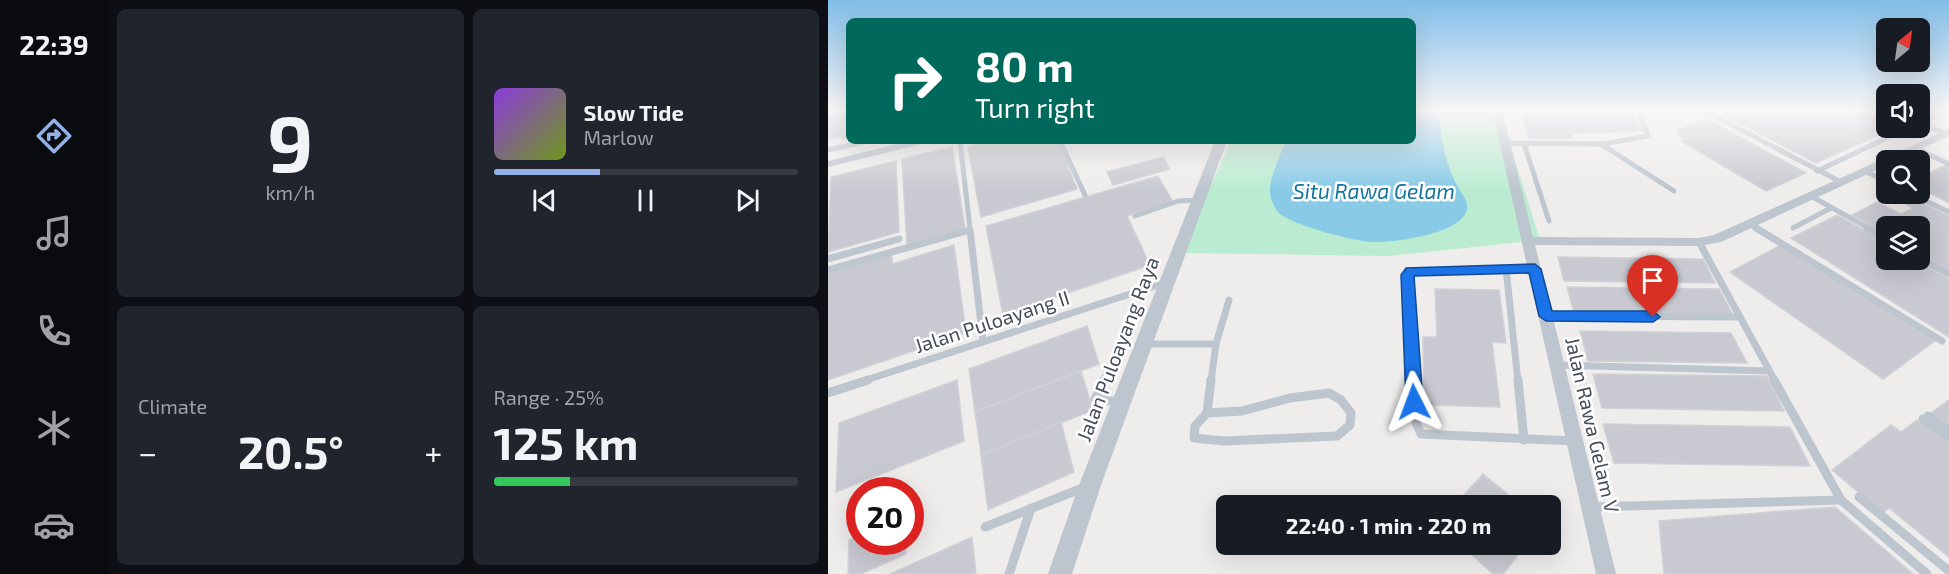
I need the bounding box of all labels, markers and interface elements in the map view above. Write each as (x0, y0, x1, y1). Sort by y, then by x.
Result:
north arrow (1876, 18, 1930, 72)
map controls (1876, 18, 1930, 270)
text: 22:39 (19, 28, 89, 60)
text: 80 m (975, 40, 1074, 90)
icon: right (876, 42, 954, 120)
button: sound (1876, 84, 1930, 138)
text: Turn right (975, 91, 1095, 123)
text: 9 (267, 94, 313, 188)
text: Slow Tide (584, 99, 684, 125)
icon: directions (33, 115, 75, 157)
text: Marlow (584, 125, 654, 149)
button: search (1876, 150, 1930, 204)
water label: Situ Rawa Gelam (1293, 178, 1455, 203)
text: km/h (265, 180, 315, 204)
icon: previous (528, 184, 561, 217)
icon: pause (629, 184, 662, 217)
icon: next (731, 184, 764, 217)
icon: music (33, 212, 75, 254)
button: layers (1876, 216, 1930, 270)
street label: Jalan Puloayang Raya (1071, 253, 1163, 444)
pin (1627, 255, 1678, 317)
icon: arrive (1636, 264, 1669, 297)
street label: Jalan Puloayang II (911, 285, 1072, 357)
icon: phone (33, 310, 75, 352)
street label: Jalan Rawa Gelam V (1561, 334, 1625, 515)
position arrow (1382, 370, 1446, 434)
text: Range · 25% (494, 385, 604, 409)
text: Climate (138, 394, 207, 418)
icon: climate (33, 407, 75, 449)
text: 125 km (494, 415, 638, 469)
text: 20.5° (238, 424, 344, 478)
text: − (138, 432, 157, 472)
text: + (424, 432, 443, 472)
speed limit sign: 20 (846, 477, 924, 555)
icon: car (33, 504, 75, 546)
text: 22:40 · 1 min · 220 m (1286, 512, 1491, 538)

